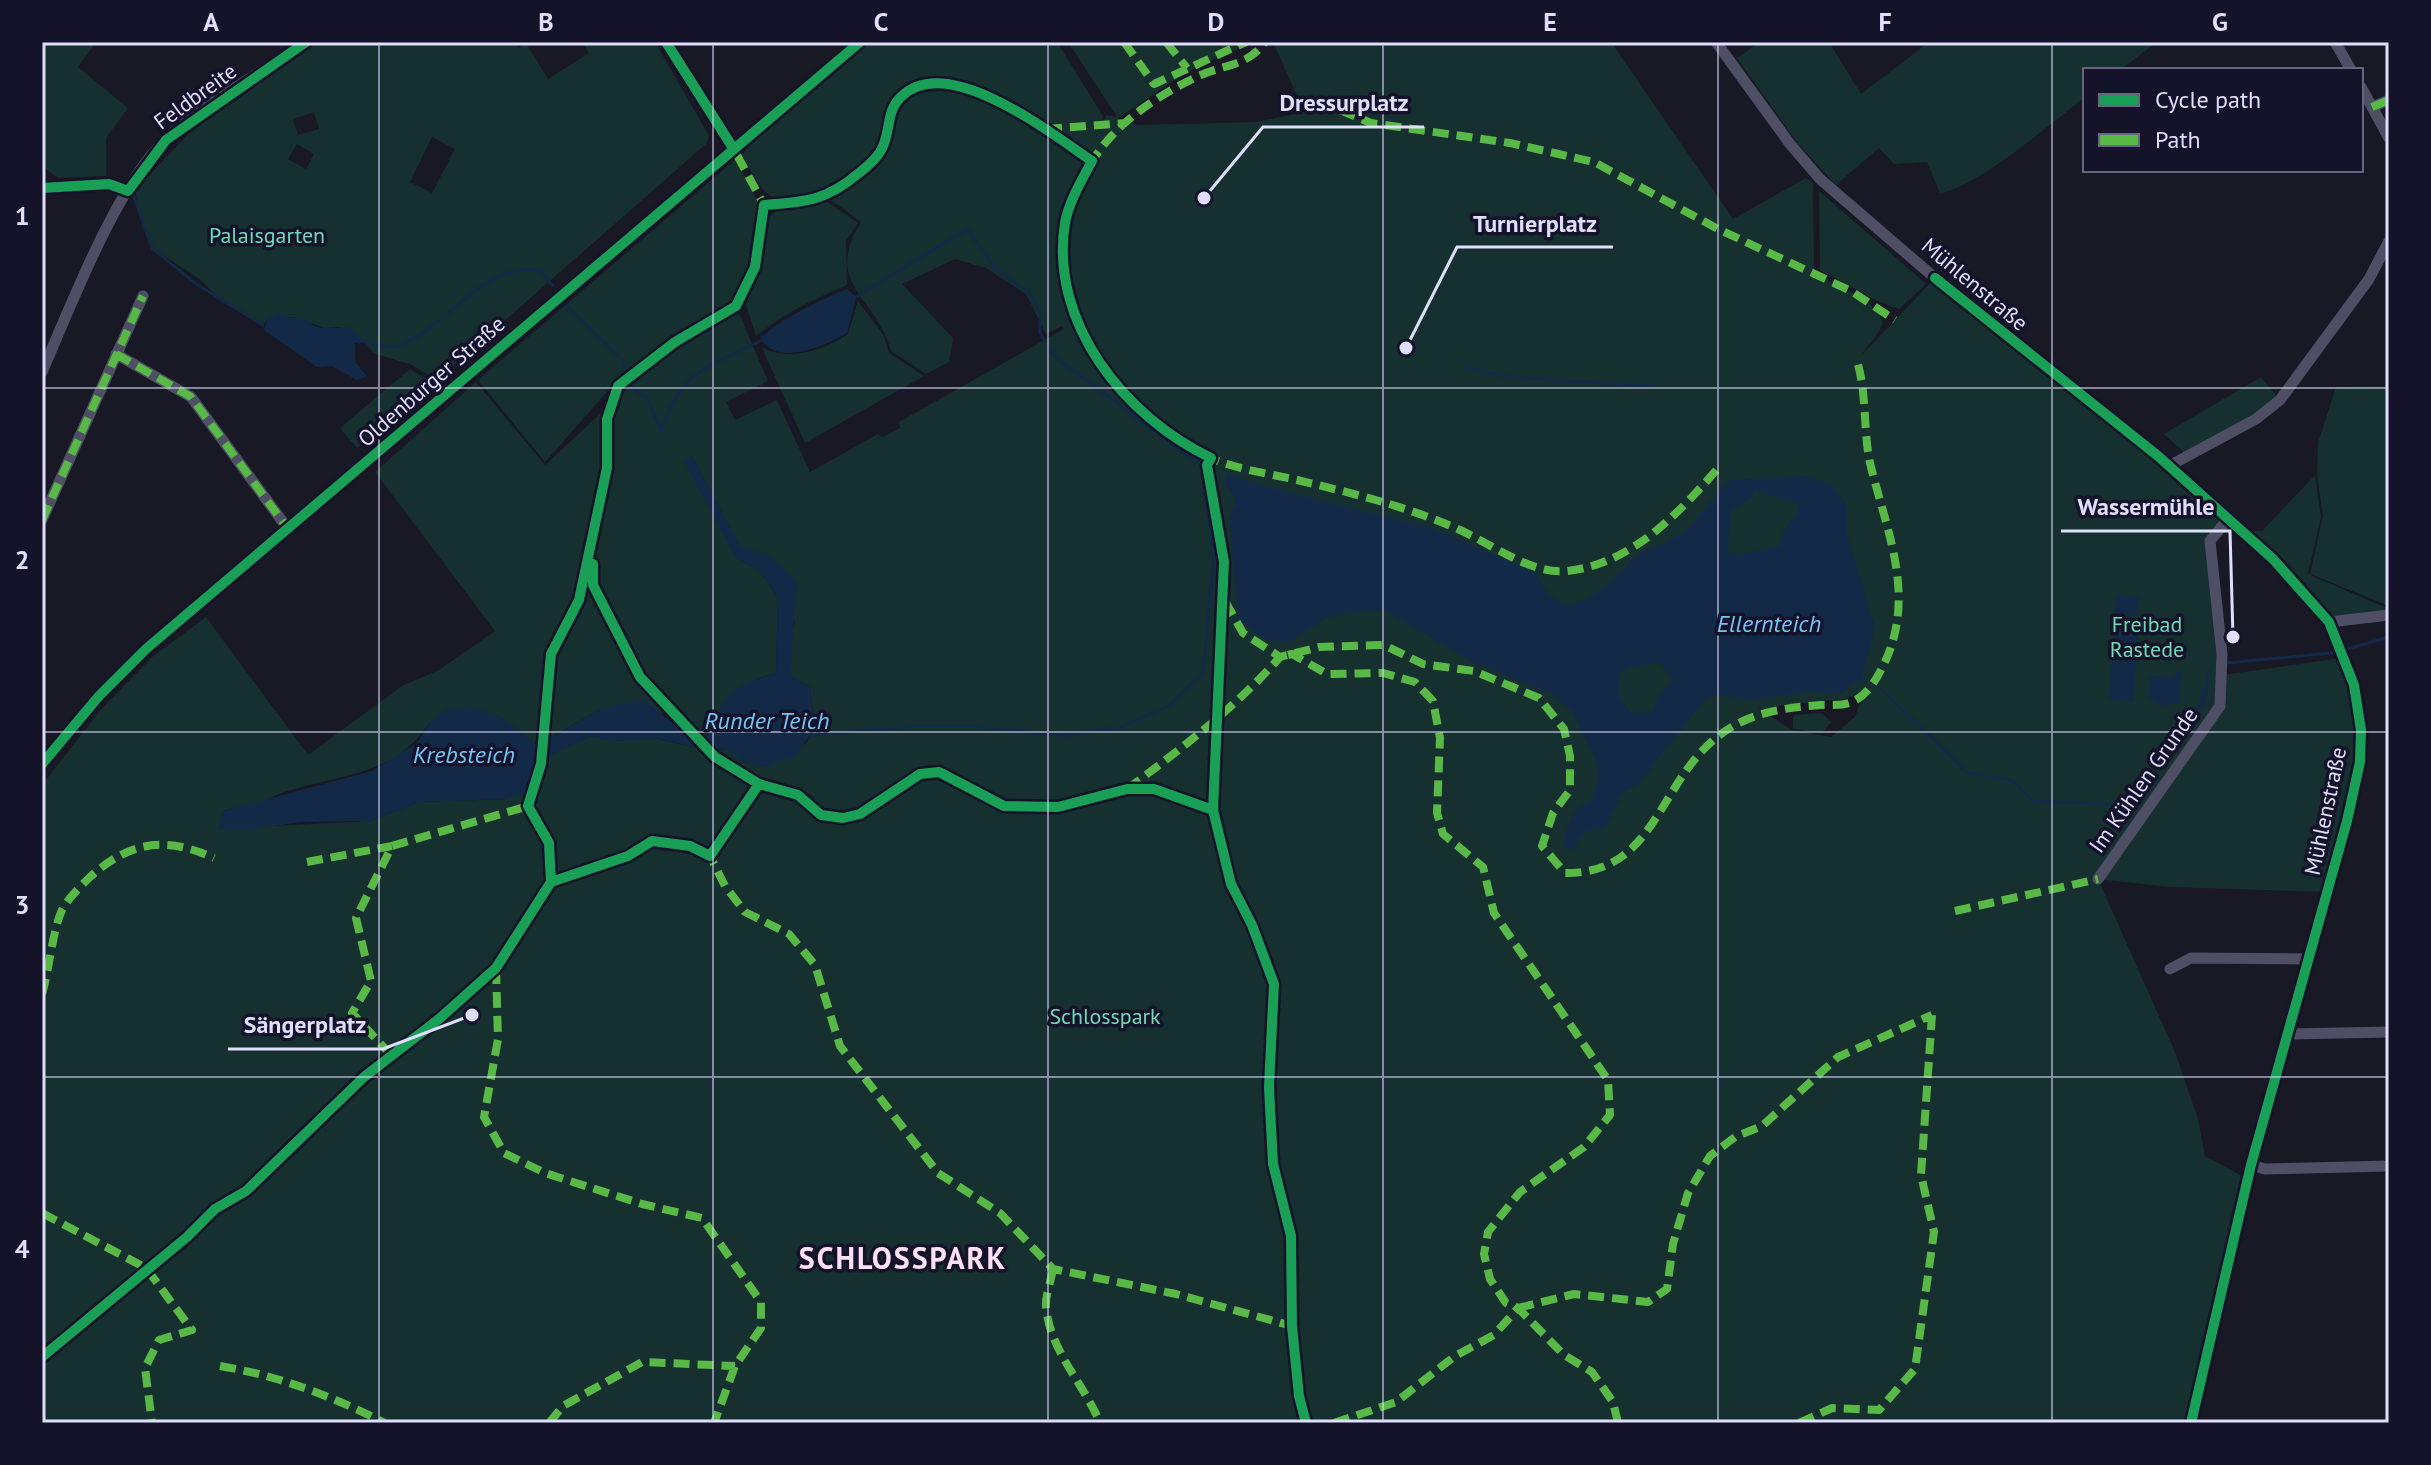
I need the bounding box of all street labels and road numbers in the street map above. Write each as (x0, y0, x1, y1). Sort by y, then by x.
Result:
street label: Feldbreite (148, 57, 242, 135)
street label: Mühlenstraße (1916, 231, 2034, 337)
street label: Oldenburger Straße (352, 309, 510, 453)
street label: Im Kühlen Grunde (2083, 702, 2203, 858)
street label: Mühlenstraße (2298, 744, 2352, 878)

